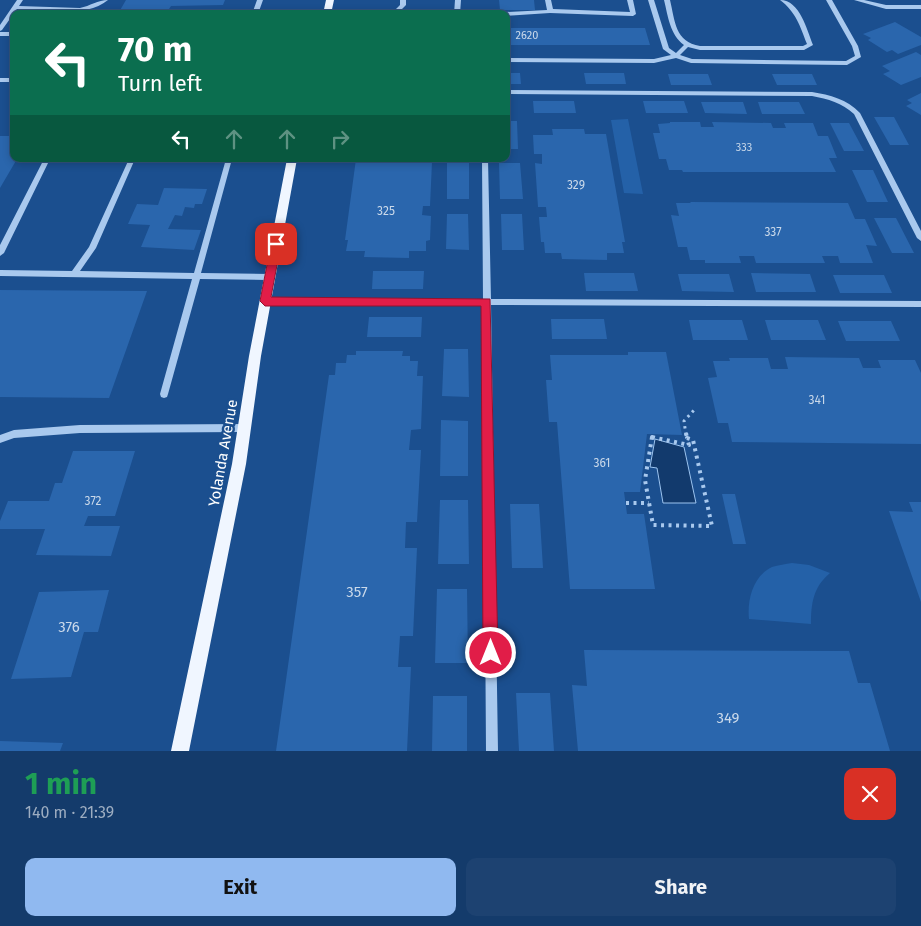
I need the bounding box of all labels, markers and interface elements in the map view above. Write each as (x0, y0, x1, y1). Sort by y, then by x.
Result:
text: 70 m (118, 28, 192, 70)
house number: 2620 (516, 29, 538, 42)
icon: left (35, 30, 100, 95)
text: Turn left (118, 70, 202, 97)
icon: left (167, 125, 195, 153)
icon: ahead (220, 125, 248, 153)
icon: ahead (273, 125, 301, 153)
icon: right (326, 125, 354, 153)
house number: 333 (736, 141, 752, 154)
house number: 329 (567, 178, 585, 192)
house number: 325 (377, 204, 395, 218)
pin (255, 223, 297, 265)
house number: 337 (764, 225, 782, 239)
icon: arrive (262, 230, 290, 258)
house number: 341 (809, 393, 825, 407)
street label: Yolanda Avenue (205, 398, 241, 508)
house number: 361 (594, 456, 611, 470)
house number: 372 (84, 494, 102, 508)
house number: 357 (346, 583, 368, 601)
house number: 376 (58, 618, 80, 636)
position arrow (464, 626, 516, 678)
house number: 349 (717, 709, 740, 727)
text: 1 min (25, 766, 97, 802)
button: close (844, 768, 896, 820)
text: 140 m · 21:39 (25, 803, 114, 822)
button: Exit (25, 858, 456, 916)
button: Share (466, 858, 896, 916)

